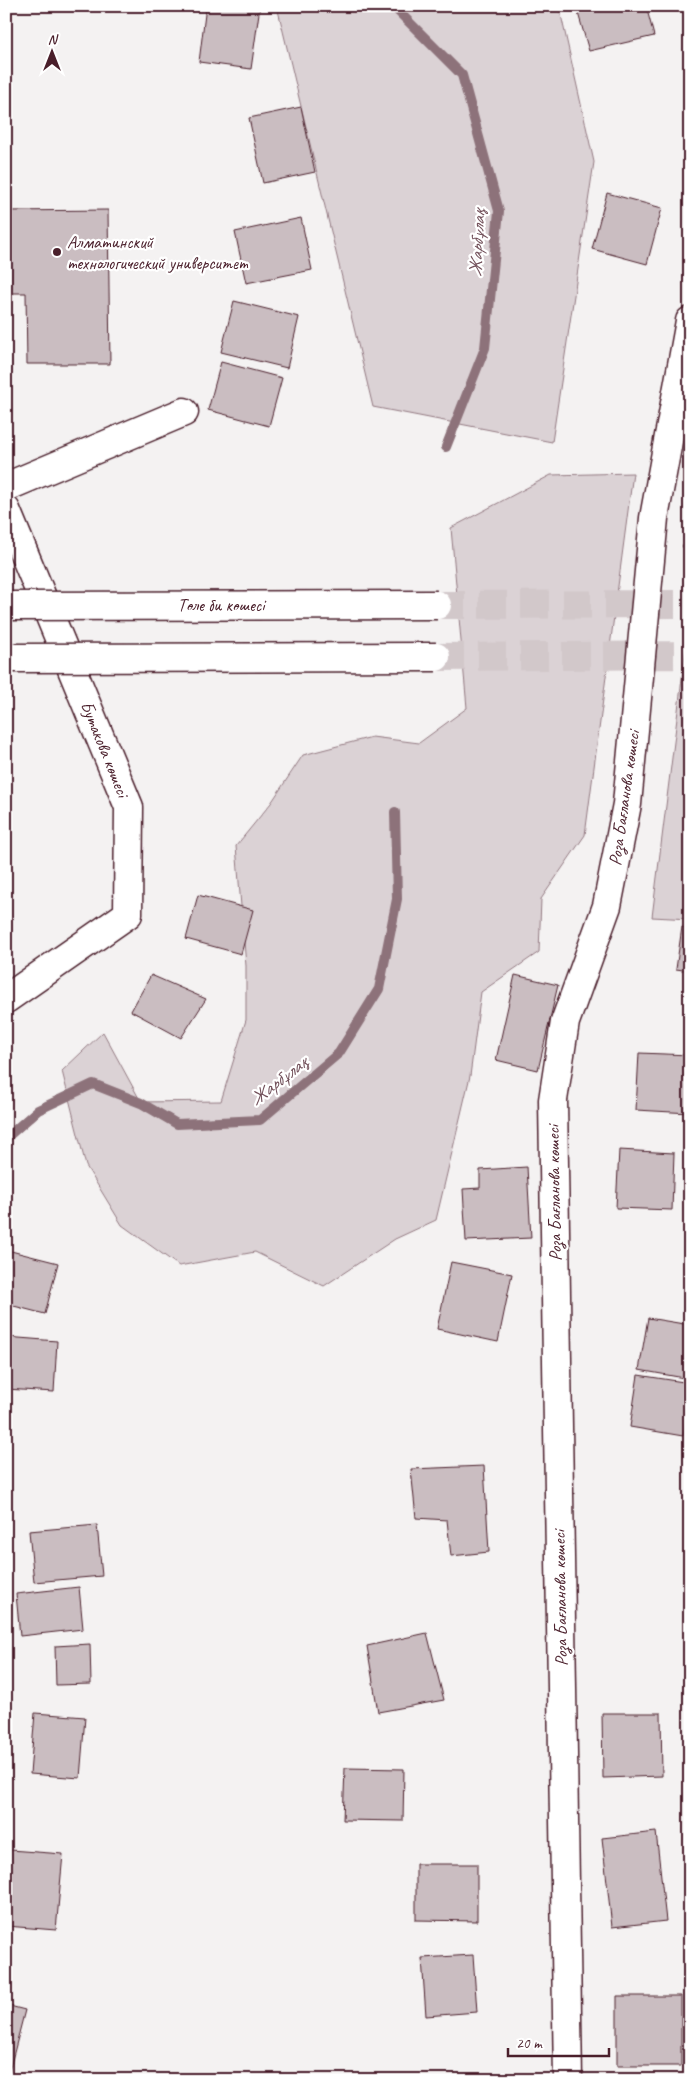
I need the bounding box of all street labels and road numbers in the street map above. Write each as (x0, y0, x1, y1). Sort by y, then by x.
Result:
street label: Төле би көшесі (177, 594, 267, 616)
street label: Бутакова көшесі (76, 698, 135, 803)
street label: Роза Бағланова көшесі (604, 726, 646, 867)
street label: Роза Бағланова көшесі (542, 1122, 567, 1261)
street label: Роза Бағланова көшесі (548, 1527, 573, 1666)

